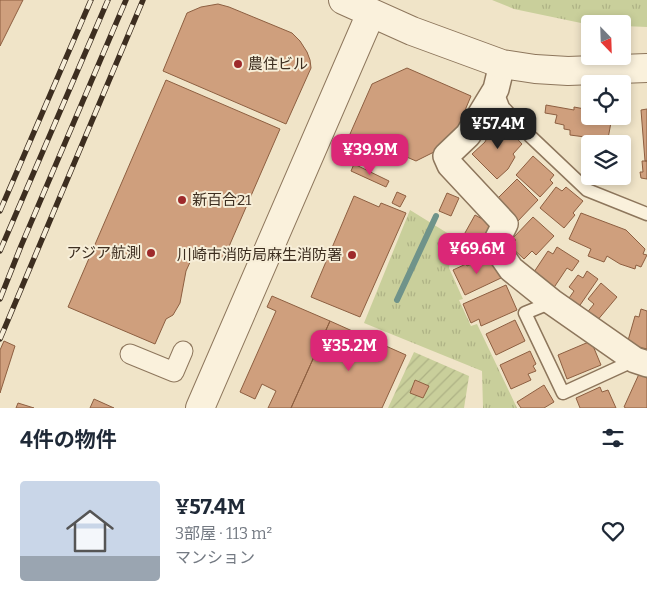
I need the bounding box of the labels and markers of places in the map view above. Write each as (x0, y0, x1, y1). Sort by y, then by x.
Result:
place label: 農住ビル (248, 55, 308, 73)
marker: 農住ビル (232, 58, 244, 70)
pin: ¥57.4M (457, 108, 539, 150)
pin: ¥39.9M (329, 134, 411, 176)
place label: 新百合21 (192, 191, 251, 209)
marker: 新百合21 (176, 194, 188, 206)
pin: ¥69.6M (436, 232, 518, 275)
place label: アジア航測 (67, 244, 141, 262)
place label: 川崎市消防局麻生消防署 (177, 246, 342, 264)
marker: アジア航測 (145, 247, 157, 259)
marker: 川崎市消防局麻生消防署 (346, 249, 358, 261)
pin: ¥35.2M (308, 330, 390, 372)

